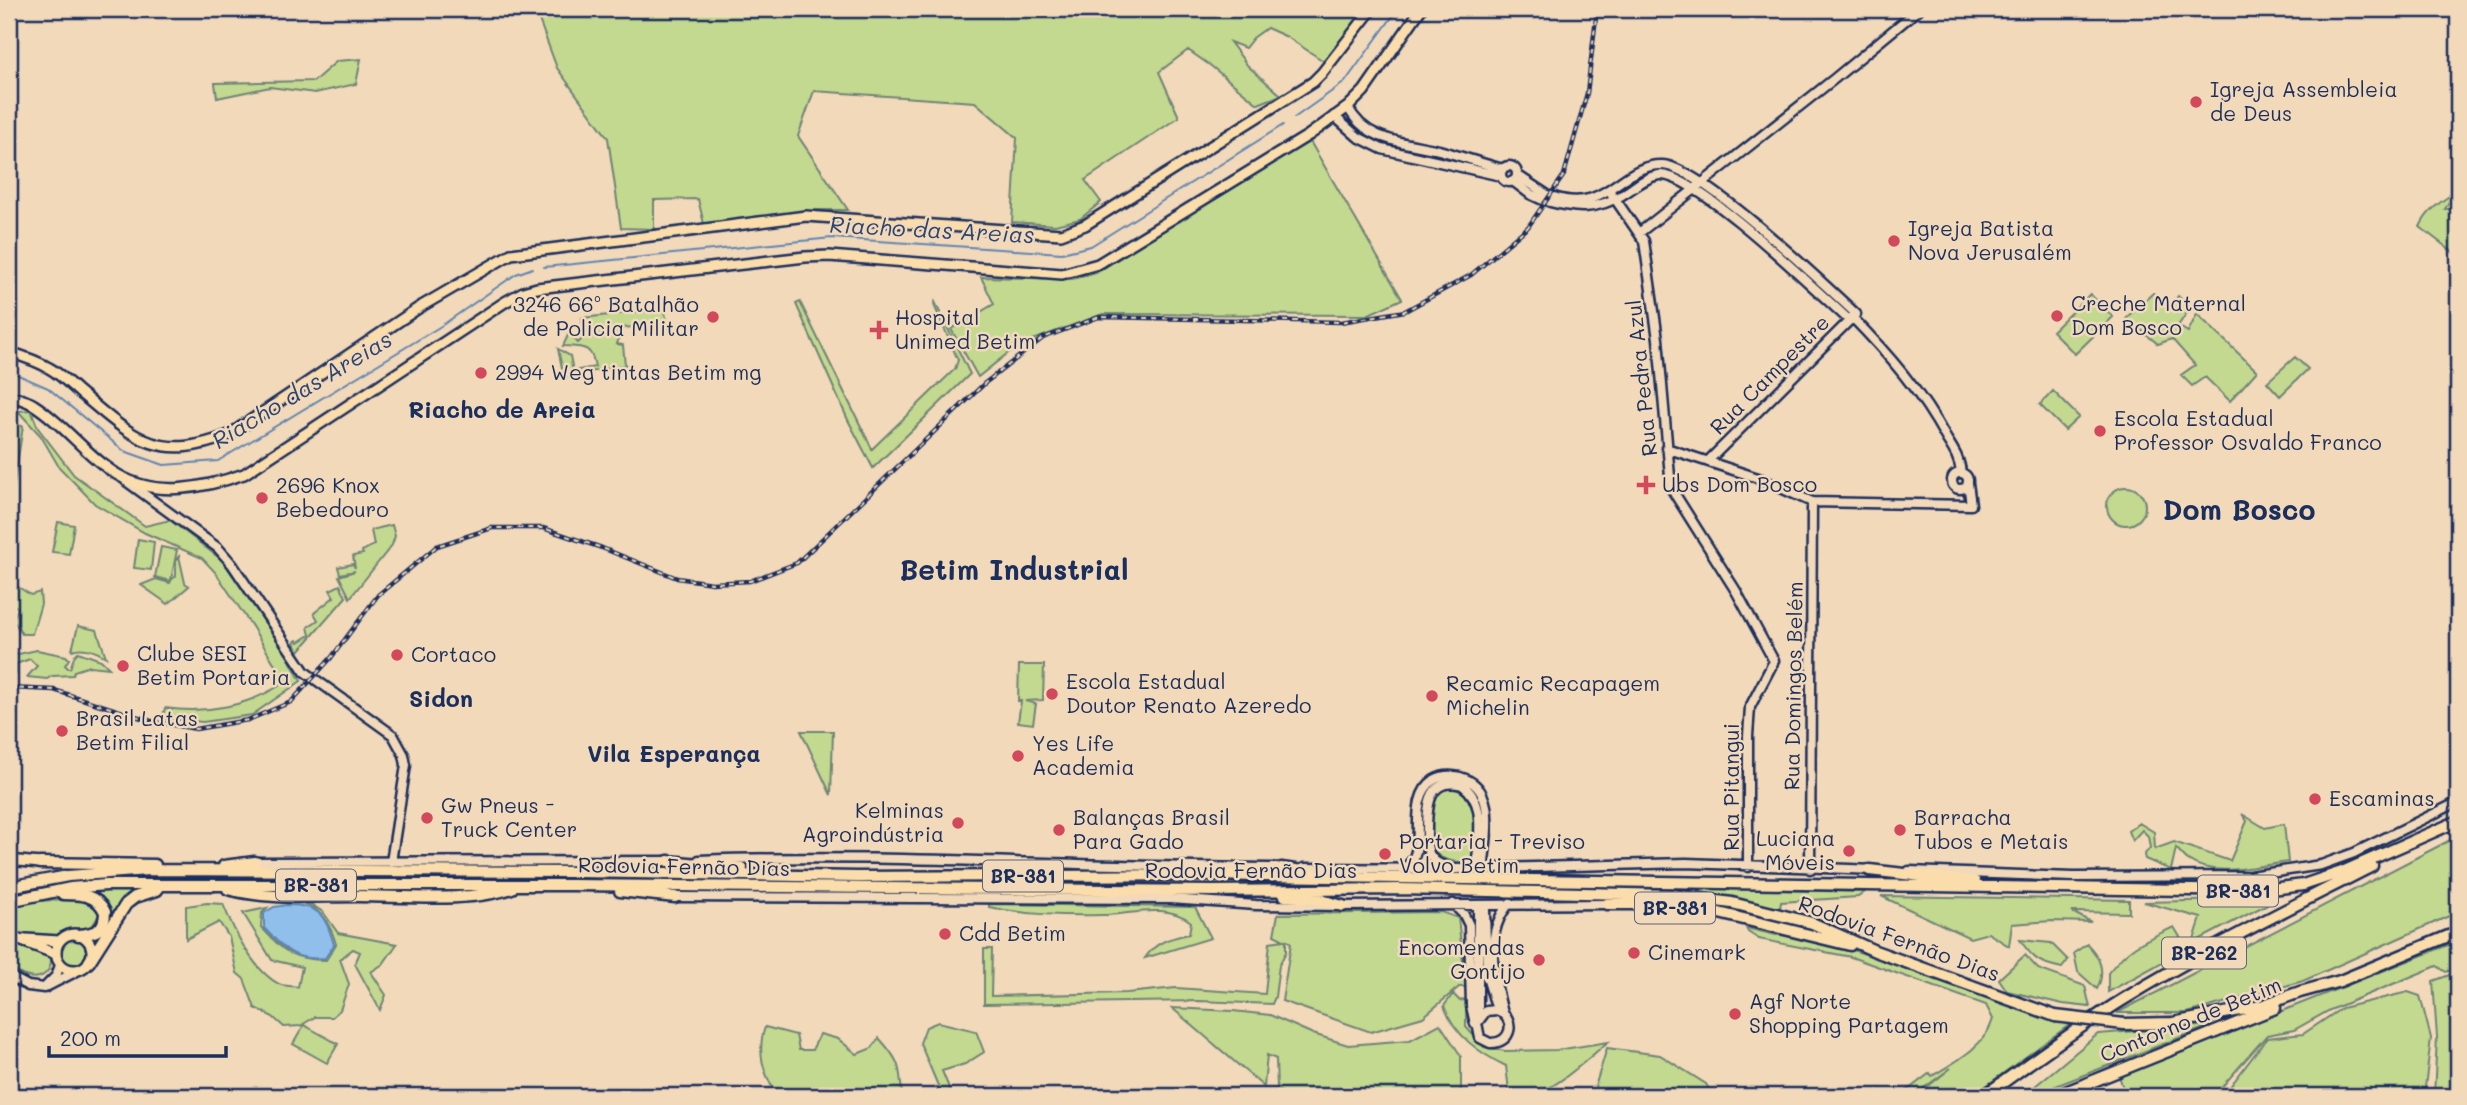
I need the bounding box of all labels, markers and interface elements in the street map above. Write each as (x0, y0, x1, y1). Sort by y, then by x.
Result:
place label: Igreja Assembleia de Deus (2210, 75, 2398, 126)
marker: Igreja Assembleia de Deus (2188, 94, 2204, 110)
water label: Riacho das Areias (829, 209, 1035, 249)
place label: Igreja Batista Nova Jerusalém (1908, 214, 2072, 265)
marker: Igreja Batista Nova Jerusalém (1886, 233, 1902, 249)
place label: Creche Maternal Dom Bosco (2071, 289, 2246, 340)
place label: 3246 66º Batalhão de Policia Militar (513, 290, 699, 341)
street label: Rua Pedra Azul (1619, 299, 1662, 458)
place label: Hospital Unimed Betim (895, 303, 1035, 354)
street label: Rua Campestre (1703, 308, 1835, 440)
marker: Creche Maternal Dom Bosco (2049, 308, 2065, 324)
marker: 3246 66º Batalhão de Policia Militar (705, 309, 721, 325)
marker: Hospital Unimed Betim (869, 320, 889, 340)
water label: Riacho das Areias (206, 323, 397, 455)
place label: 2994 Weg tintas Betim mg (495, 358, 762, 385)
marker: 2994 Weg tintas Betim mg (473, 365, 489, 381)
district label: Riacho de Areia (408, 394, 596, 424)
place label: Escola Estadual Professor Osvaldo Franco (2114, 404, 2382, 455)
marker: Escola Estadual Professor Osvaldo Franco (2092, 423, 2108, 439)
place label: Ubs Dom Bosco (1662, 470, 1817, 497)
place label: 2696 Knox Bebedouro (276, 471, 389, 522)
marker: Ubs Dom Bosco (1636, 475, 1656, 495)
marker: 2696 Knox Bebedouro (254, 490, 270, 506)
district label: Dom Bosco (2162, 491, 2316, 527)
district label: Betim Industrial (899, 551, 1129, 587)
street label: Rua Domingos Belém (1777, 581, 1808, 791)
place label: Clube SESI Betim Portaria (137, 639, 290, 690)
place label: Cortaco (411, 640, 496, 667)
marker: Cortaco (389, 647, 405, 663)
marker: Clube SESI Betim Portaria (115, 658, 131, 674)
place label: Escola Estadual Doutor Renato Azeredo (1066, 667, 1311, 718)
place label: Recamic Recapagem Michelin (1446, 669, 1660, 720)
district label: Sidon (409, 683, 473, 713)
marker: Escola Estadual Doutor Renato Azeredo (1044, 686, 1060, 702)
marker: Recamic Recapagem Michelin (1424, 688, 1440, 704)
place label: Brasil Latas Betim Filial (76, 704, 198, 755)
marker: Brasil Latas Betim Filial (54, 723, 70, 739)
street label: Rua Pitangui (1717, 723, 1744, 851)
place label: Yes Life Academia (1032, 729, 1135, 780)
district label: Vila Esperança (587, 738, 761, 768)
marker: Yes Life Academia (1010, 748, 1026, 764)
place label: Escaminas (2329, 784, 2435, 811)
place label: Gw Pneus - Truck Center (441, 791, 577, 842)
marker: Escaminas (2307, 791, 2323, 807)
place label: Kelminas Agroindústria (802, 796, 944, 847)
place label: Balanças Brasil Para Gado (1073, 803, 1230, 854)
place label: Barracha Tubos e Metais (1914, 803, 2068, 854)
marker: Gw Pneus - Truck Center (419, 810, 435, 826)
marker: Kelminas Agroindústria (950, 815, 966, 831)
marker: Balanças Brasil Para Gado (1051, 822, 1067, 838)
marker: Barracha Tubos e Metais (1892, 822, 1908, 838)
place label: Luciana Móveis (1756, 824, 1835, 875)
place label: Portaria - Treviso Volvo Betim (1399, 827, 1585, 878)
marker: Luciana Móveis (1841, 843, 1857, 859)
marker: Portaria - Treviso Volvo Betim (1377, 846, 1393, 862)
street label: Rodovia Fernão Dias (578, 850, 790, 881)
street label: Rodovia Fernão Dias (1145, 856, 1357, 883)
road number: BR-381 (983, 860, 1063, 891)
road number: BR-381 (276, 870, 356, 900)
road number: BR-381 (2198, 876, 2278, 906)
street label: Rodovia Fernão Dias (1795, 889, 2004, 987)
road number: BR-381 (1635, 893, 1715, 924)
place label: Cdd Betim (959, 919, 1066, 946)
marker: Cdd Betim (937, 926, 953, 942)
place label: Encomendas Gontijo (1399, 933, 1525, 984)
road number: BR-262 (2162, 937, 2246, 968)
place label: Cinemark (1648, 938, 1746, 965)
marker: Cinemark (1626, 945, 1642, 961)
marker: Encomendas Gontijo (1531, 952, 1547, 968)
street label: Contorno de Betim (2096, 970, 2285, 1067)
place label: Agf Norte Shopping Partagem (1749, 987, 1949, 1038)
marker: Agf Norte Shopping Partagem (1727, 1006, 1743, 1022)
scale bar (49, 1014, 226, 1058)
text: 200 m (60, 1024, 121, 1051)

